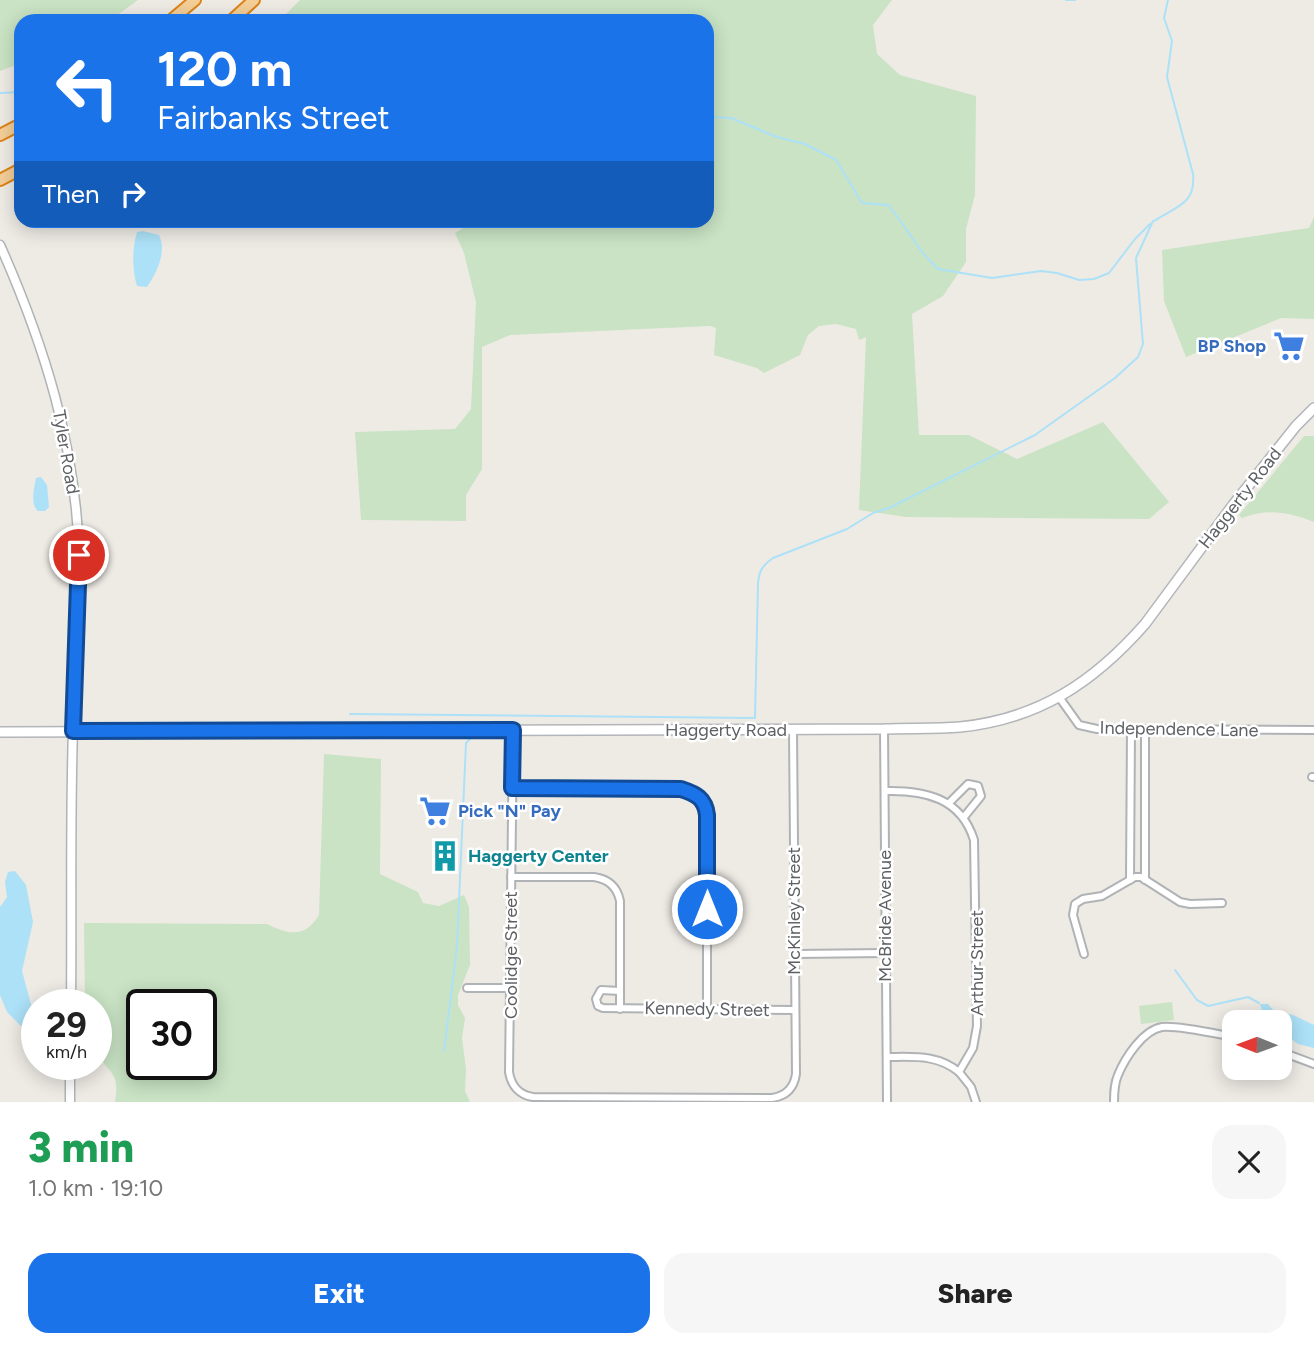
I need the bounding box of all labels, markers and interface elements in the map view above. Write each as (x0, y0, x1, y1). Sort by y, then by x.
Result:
text: 120 m (157, 39, 292, 98)
icon: left (42, 42, 133, 133)
text: Fairbanks Street (157, 99, 390, 137)
icon: right (114, 175, 152, 213)
text: Then (42, 178, 100, 210)
supermarket icon: BP Shop (1272, 329, 1306, 363)
place label: BP Shop (1197, 335, 1266, 357)
street label: Tyler Road (48, 408, 84, 496)
street label: Haggerty Road (1194, 443, 1286, 553)
pin (49, 525, 109, 585)
icon: arrive (60, 536, 98, 574)
street label: Independence Lane (1099, 717, 1259, 741)
street label: Haggerty Road (665, 719, 787, 741)
supermarket icon: Pick "N" Pay (418, 794, 452, 828)
place label: Pick "N" Pay (458, 800, 561, 822)
building icon: Haggerty Center (428, 839, 462, 873)
place label: Haggerty Center (468, 845, 609, 867)
street label: McKinley Street (783, 847, 805, 975)
street label: McBride Avenue (874, 850, 896, 982)
position arrow (670, 872, 744, 946)
street label: Coolidge Street (500, 891, 522, 1019)
street label: Arthur Street (966, 910, 988, 1016)
speed limit sign: 30 (126, 989, 217, 1080)
street label: Kennedy Street (644, 997, 770, 1021)
text: 29 (46, 1004, 87, 1046)
north arrow (1222, 1010, 1292, 1080)
map controls (1222, 1010, 1292, 1080)
text: km/h (46, 1041, 87, 1063)
text: 3 min (28, 1122, 134, 1173)
button: close (1212, 1125, 1286, 1199)
text: 1.0 km · 19:10 (28, 1174, 163, 1202)
button: Exit (28, 1253, 650, 1333)
button: Share (664, 1253, 1286, 1333)

